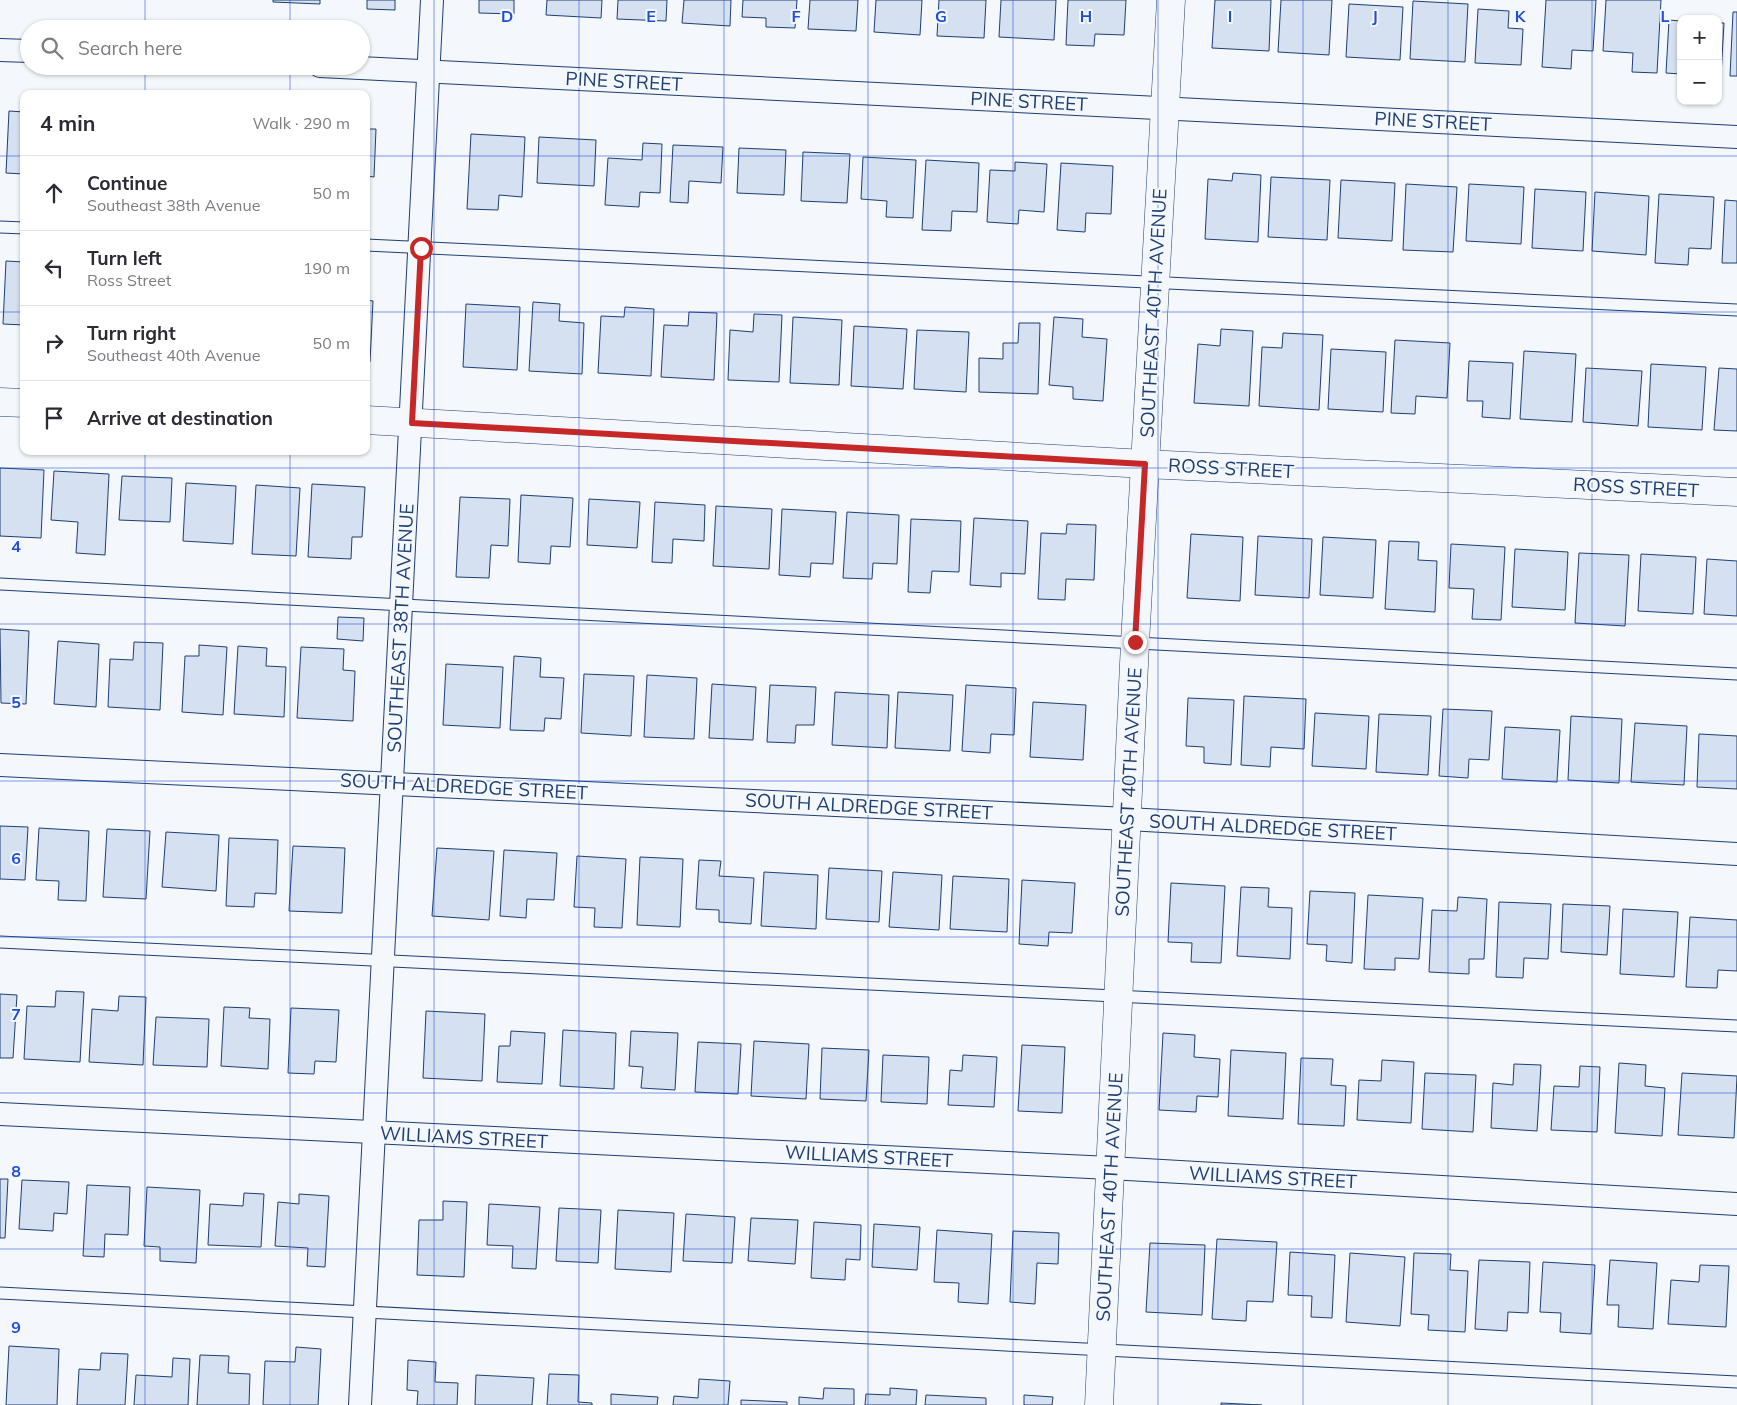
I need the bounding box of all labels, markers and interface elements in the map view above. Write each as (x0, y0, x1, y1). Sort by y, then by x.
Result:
text: D (501, 6, 513, 26)
text: E (646, 6, 656, 26)
text: F (791, 6, 801, 26)
text: G (935, 6, 947, 26)
text: H (1080, 6, 1092, 26)
text: I (1228, 6, 1232, 26)
text: J (1372, 6, 1378, 26)
text: K (1515, 6, 1527, 26)
text: L (1661, 6, 1670, 26)
map controls (1677, 15, 1722, 105)
button: + (1677, 15, 1722, 60)
search box (20, 20, 370, 75)
icon: search (38, 34, 66, 62)
text: Search here (78, 36, 182, 60)
button: − (1677, 60, 1722, 105)
street label: PINE STREET (565, 66, 684, 96)
street label: PINE STREET (970, 86, 1089, 116)
street label: PINE STREET (1374, 106, 1493, 136)
text: 4 min (40, 110, 95, 136)
text: Walk · 290 m (252, 113, 350, 133)
text: Continue (87, 171, 167, 195)
icon: ahead (40, 179, 68, 207)
text: 50 m (313, 183, 350, 203)
street label: SOUTHEAST 40TH AVENUE (1134, 188, 1172, 438)
text: Southeast 38th Avenue (87, 195, 260, 215)
route start (410, 237, 433, 260)
text: Turn left (87, 246, 162, 270)
icon: left (40, 254, 68, 282)
text: 190 m (303, 258, 350, 278)
text: Ross Street (87, 270, 171, 290)
text: Turn right (87, 321, 176, 345)
icon: right (40, 329, 68, 357)
text: 50 m (313, 333, 350, 353)
text: Southeast 40th Avenue (87, 345, 260, 365)
icon: arrive (40, 404, 68, 432)
text: Arrive at destination (87, 406, 273, 430)
street label: ROSS STREET (1167, 453, 1295, 483)
street label: ROSS STREET (1572, 472, 1700, 502)
street label: SOUTHEAST 38TH AVENUE (381, 503, 419, 753)
text: 4 (11, 536, 21, 556)
route end (1124, 631, 1147, 654)
street label: SOUTHEAST 40TH AVENUE (1109, 667, 1147, 917)
text: 5 (11, 692, 21, 712)
street label: SOUTH ALDREDGE STREET (339, 768, 589, 805)
street label: SOUTH ALDREDGE STREET (744, 788, 994, 825)
street label: SOUTH ALDREDGE STREET (1148, 809, 1398, 846)
text: 6 (11, 848, 21, 868)
text: 7 (11, 1004, 21, 1024)
street label: SOUTHEAST 40TH AVENUE (1090, 1072, 1128, 1322)
street label: WILLIAMS STREET (379, 1121, 549, 1153)
street label: WILLIAMS STREET (784, 1140, 954, 1172)
text: 8 (11, 1161, 21, 1181)
street label: WILLIAMS STREET (1188, 1161, 1358, 1193)
text: 9 (11, 1317, 21, 1337)

